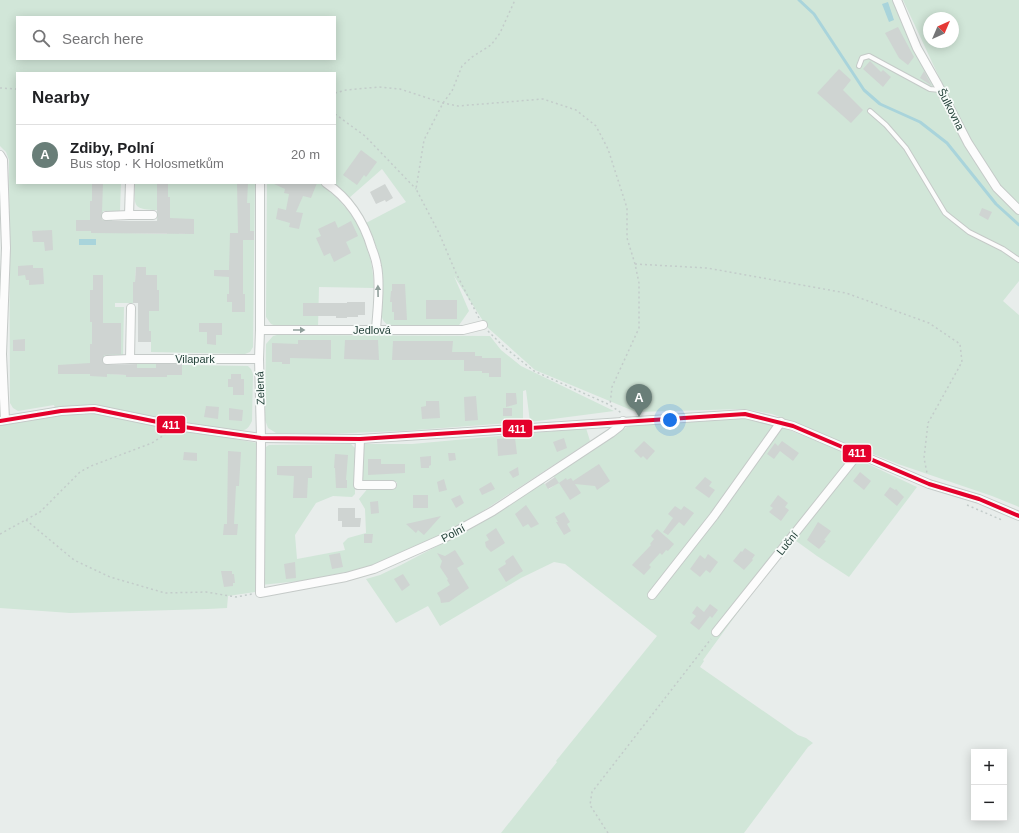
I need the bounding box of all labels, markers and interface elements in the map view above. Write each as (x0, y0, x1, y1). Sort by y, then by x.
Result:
north arrow (923, 12, 959, 48)
search box (16, 16, 336, 60)
icon: search (30, 27, 52, 49)
text: Search here (62, 30, 144, 47)
street label: Šulkovna (935, 86, 967, 133)
text: Nearby (32, 88, 90, 107)
text: Zdiby, Polní (70, 139, 154, 156)
text: A (40, 147, 50, 162)
text: 20 m (291, 147, 320, 162)
text: Bus stop · K Holosmetkům (70, 156, 224, 171)
one-way arrow (375, 284, 381, 297)
street label: Jedlová (353, 324, 392, 336)
one-way arrow (293, 327, 306, 333)
street label: Vilapark (175, 353, 215, 365)
street label: Zelená (253, 370, 267, 405)
pin: A (626, 384, 652, 417)
your location (660, 410, 680, 430)
line badge: 411 (156, 415, 186, 434)
text: 411 (162, 419, 180, 431)
line badge: 411 (502, 419, 533, 438)
text: 411 (508, 423, 526, 435)
line badge: 411 (842, 444, 872, 463)
text: 411 (848, 447, 866, 459)
street label: Polní (439, 522, 467, 544)
street label: Luční (774, 529, 800, 557)
map controls (971, 749, 1007, 821)
button: + (971, 749, 1007, 785)
button: − (971, 785, 1007, 821)

